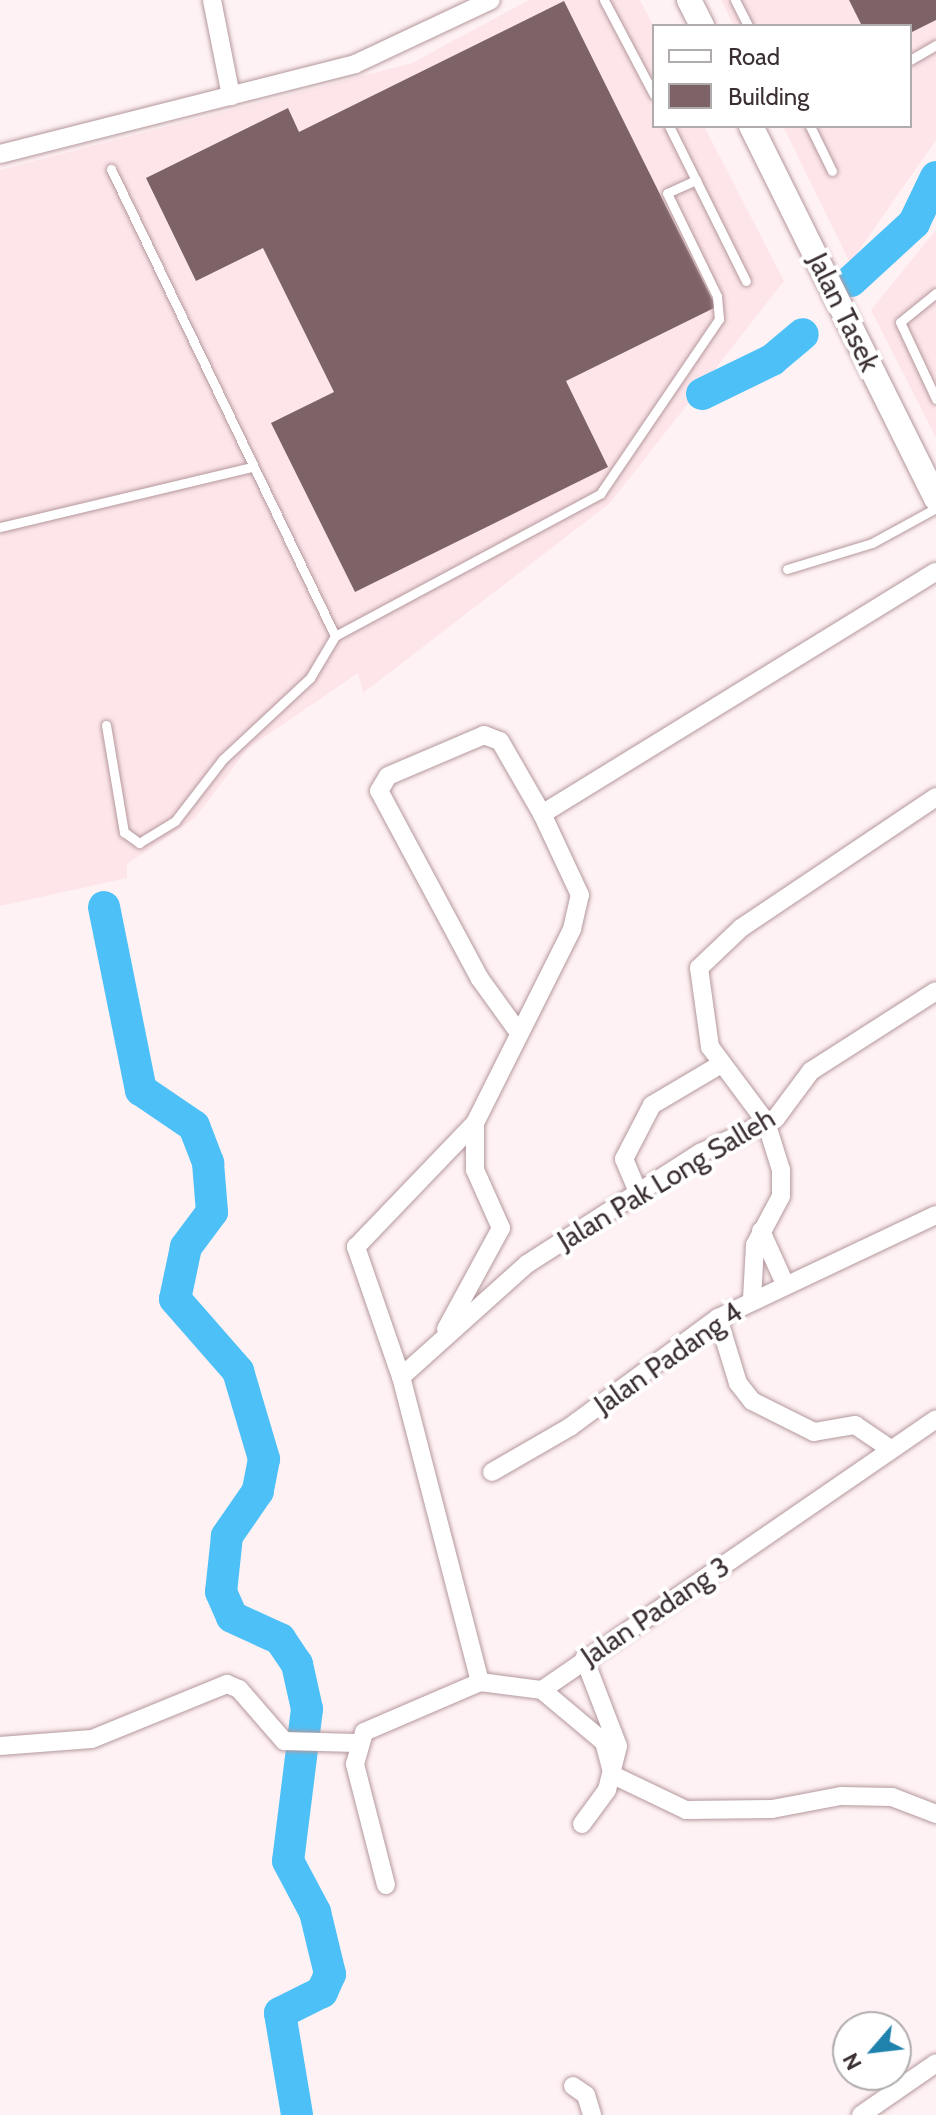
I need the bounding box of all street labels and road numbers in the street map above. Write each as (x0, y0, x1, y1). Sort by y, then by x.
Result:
street label: Jalan Tasek (801, 247, 887, 377)
street label: Jalan Pak Long Salleh (551, 1101, 781, 1257)
street label: Jalan Padang 4 (588, 1295, 748, 1421)
street label: Jalan Padang 3 (575, 1549, 735, 1673)

